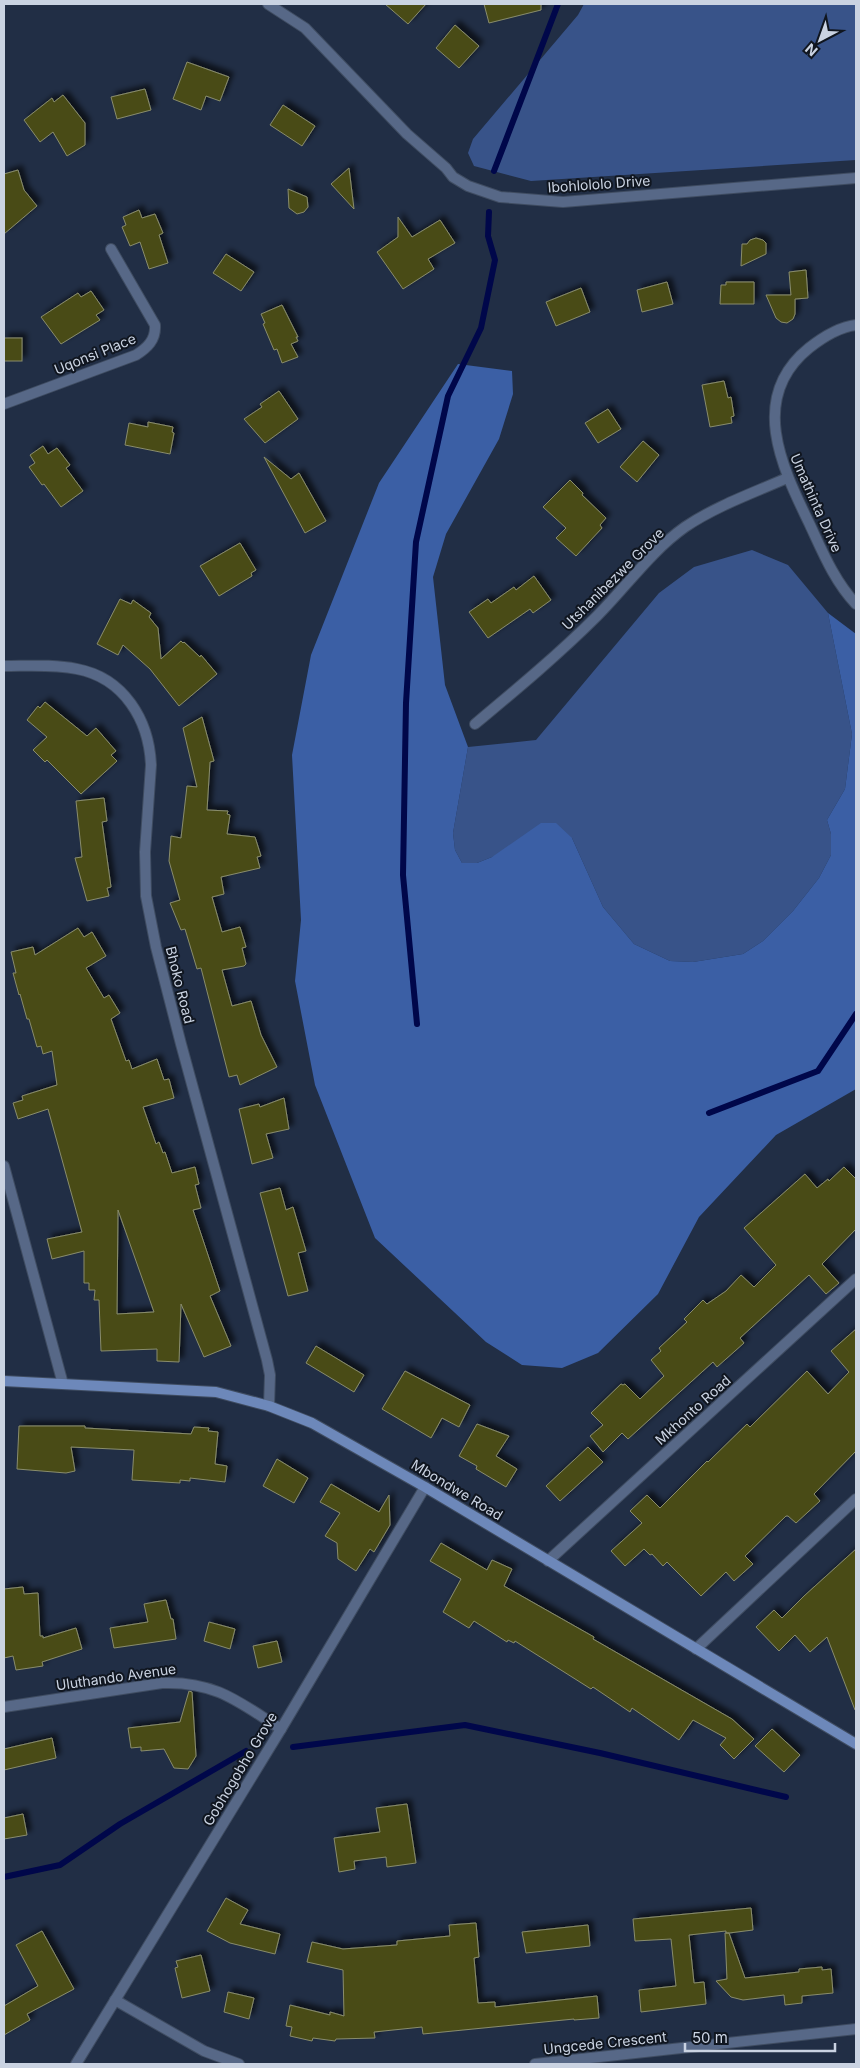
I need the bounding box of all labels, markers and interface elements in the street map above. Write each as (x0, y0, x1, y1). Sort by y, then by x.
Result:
north arrow (795, 15, 845, 65)
text: N (802, 40, 821, 60)
street label: Ibohlololo Drive (547, 171, 651, 196)
street label: Uqonsi Place (51, 329, 138, 378)
street label: Umathinta Drive (787, 451, 846, 555)
street label: Utshanibezwe Grove (558, 524, 667, 633)
street label: Bhoko Road (163, 944, 198, 1025)
street label: Mkhonto Road (651, 1371, 734, 1448)
street label: Mbondwe Road (409, 1456, 506, 1524)
street label: Uluthando Avenue (55, 1660, 177, 1693)
street label: Gobhogobho Grove (199, 1709, 280, 1829)
scale bar (685, 2020, 835, 2052)
street label: Ungcede Crescent (542, 2028, 668, 2057)
text: 50 m (692, 2028, 728, 2047)

